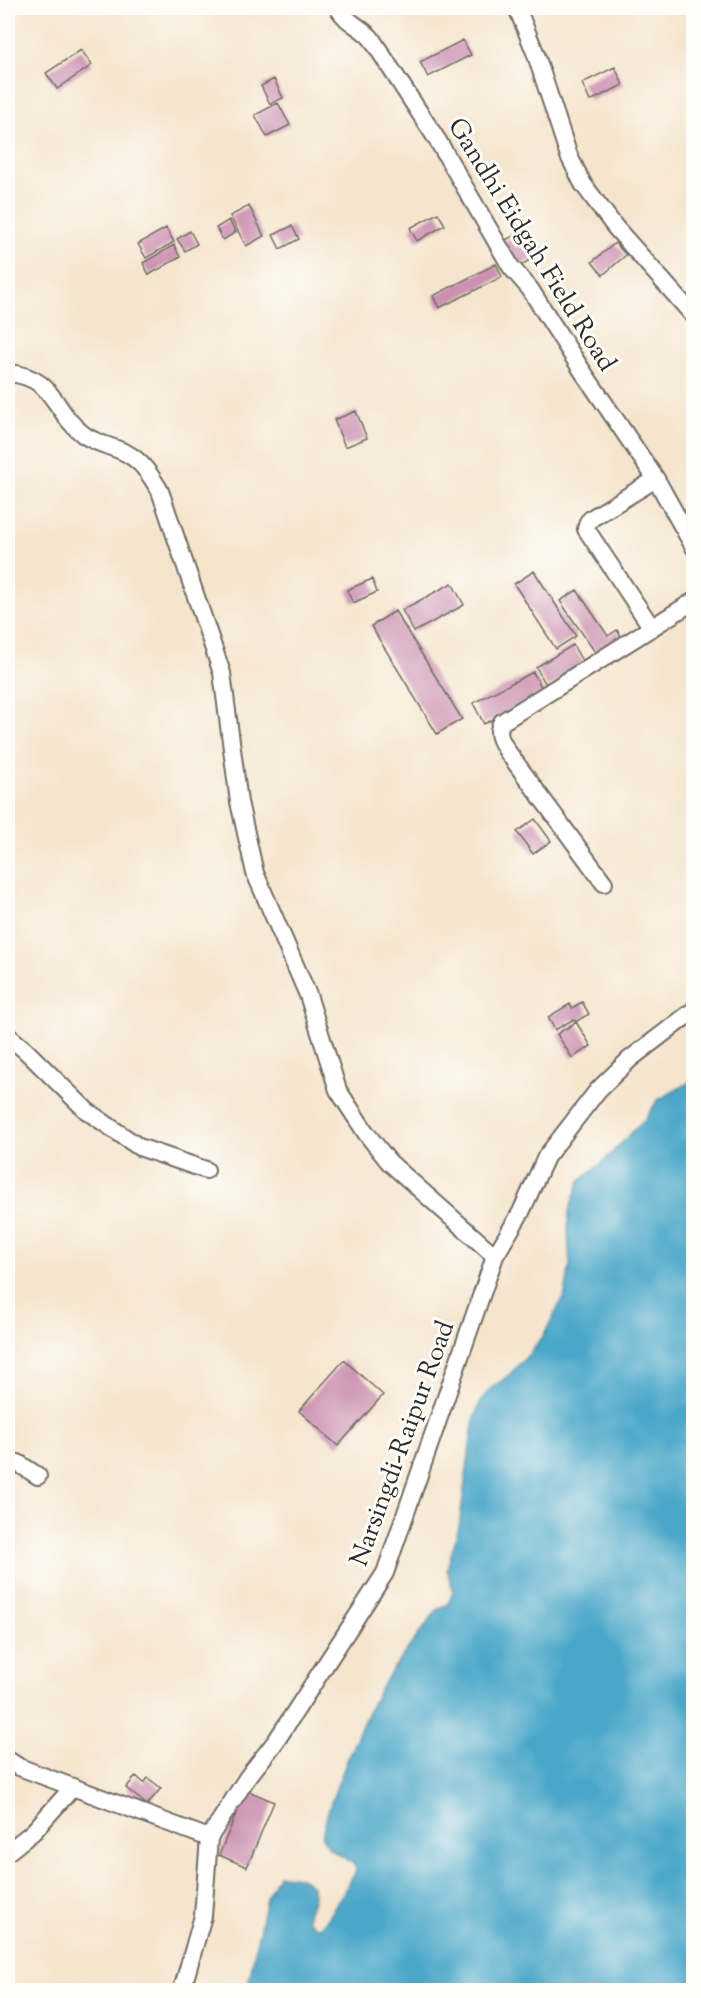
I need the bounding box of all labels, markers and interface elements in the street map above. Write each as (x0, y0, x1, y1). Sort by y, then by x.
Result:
street label: Gandhi Eidgah Field Road (438, 111, 624, 380)
street label: Narsingdi-Raipur Road (342, 1316, 465, 1572)

